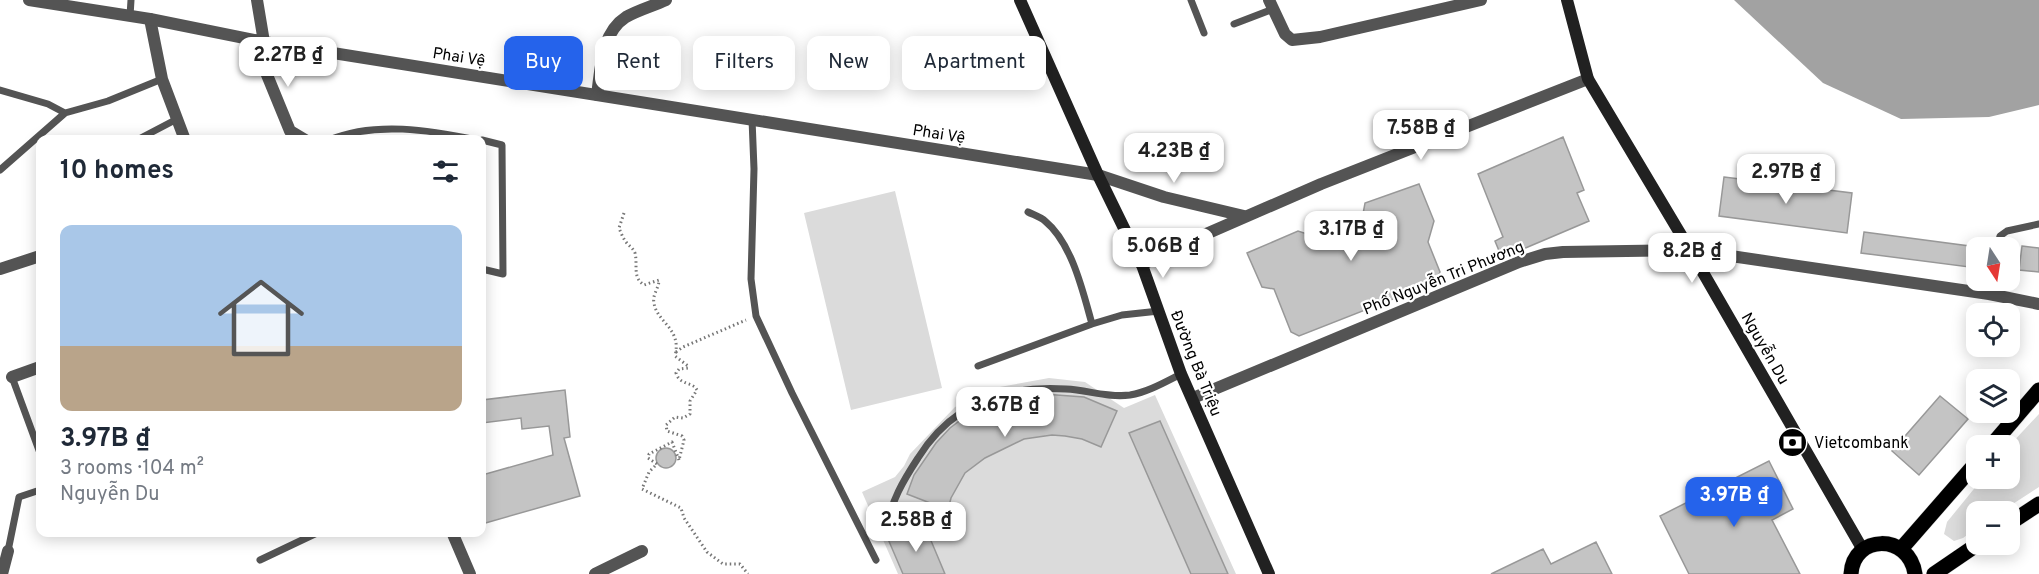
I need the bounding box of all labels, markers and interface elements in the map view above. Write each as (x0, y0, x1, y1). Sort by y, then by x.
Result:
chip: Buy (504, 36, 583, 90)
chip: Rent (595, 36, 681, 90)
chip: Filters (693, 36, 795, 90)
chip: New (807, 36, 890, 90)
chip: Apartment (902, 36, 1046, 90)
pin: 2.27B ₫ (233, 37, 343, 88)
text: 2.27B ₫ (253, 43, 323, 69)
street label: Phai Vệ (431, 44, 486, 72)
pin: 7.58B ₫ (1366, 110, 1476, 161)
text: 7.58B ₫ (1387, 116, 1455, 142)
street label: Phai Vệ (911, 121, 966, 149)
pin: 4.23B ₫ (1119, 133, 1229, 184)
text: 4.23B ₫ (1138, 139, 1210, 165)
pin: 2.97B ₫ (1731, 154, 1841, 205)
text: 10 homes (60, 155, 174, 188)
icon: filters (429, 155, 462, 188)
text: 2.97B ₫ (1751, 160, 1821, 186)
pin: 3.17B ₫ (1296, 211, 1406, 262)
text: 3.17B ₫ (1318, 217, 1384, 243)
pin: 5.06B ₫ (1108, 228, 1218, 279)
pin: 8.2B ₫ (1643, 233, 1741, 284)
text: 5.06B ₫ (1127, 234, 1199, 260)
street label: Phố Nguyễn Tri Phương (1359, 235, 1527, 320)
north arrow (1966, 237, 2020, 291)
map controls (1966, 237, 2020, 555)
text: 8.2B ₫ (1662, 239, 1722, 265)
icon: home (207, 264, 315, 372)
button: locate (1966, 303, 2020, 357)
street label: Đường Bà Triệu (1165, 308, 1225, 420)
street label: Nguyễn Du (1736, 308, 1795, 389)
button: layers (1966, 369, 2020, 423)
pin: 3.67B ₫ (950, 387, 1060, 438)
text: 3.67B ₫ (970, 393, 1040, 419)
text: 3.97B ₫ (60, 423, 150, 456)
bank icon: Vietcombank (1777, 426, 1809, 458)
place label: Vietcombank (1814, 434, 1909, 454)
button: + (1966, 435, 2020, 489)
text: 3 rooms · 104 m² (60, 456, 204, 482)
pin: 3.97B ₫ (1679, 477, 1789, 528)
text: Nguyễn Du (60, 482, 160, 508)
text: 3.97B ₫ (1699, 483, 1769, 509)
button: − (1966, 501, 2020, 555)
pin: 2.58B ₫ (861, 502, 971, 553)
text: 2.58B ₫ (880, 508, 952, 534)

